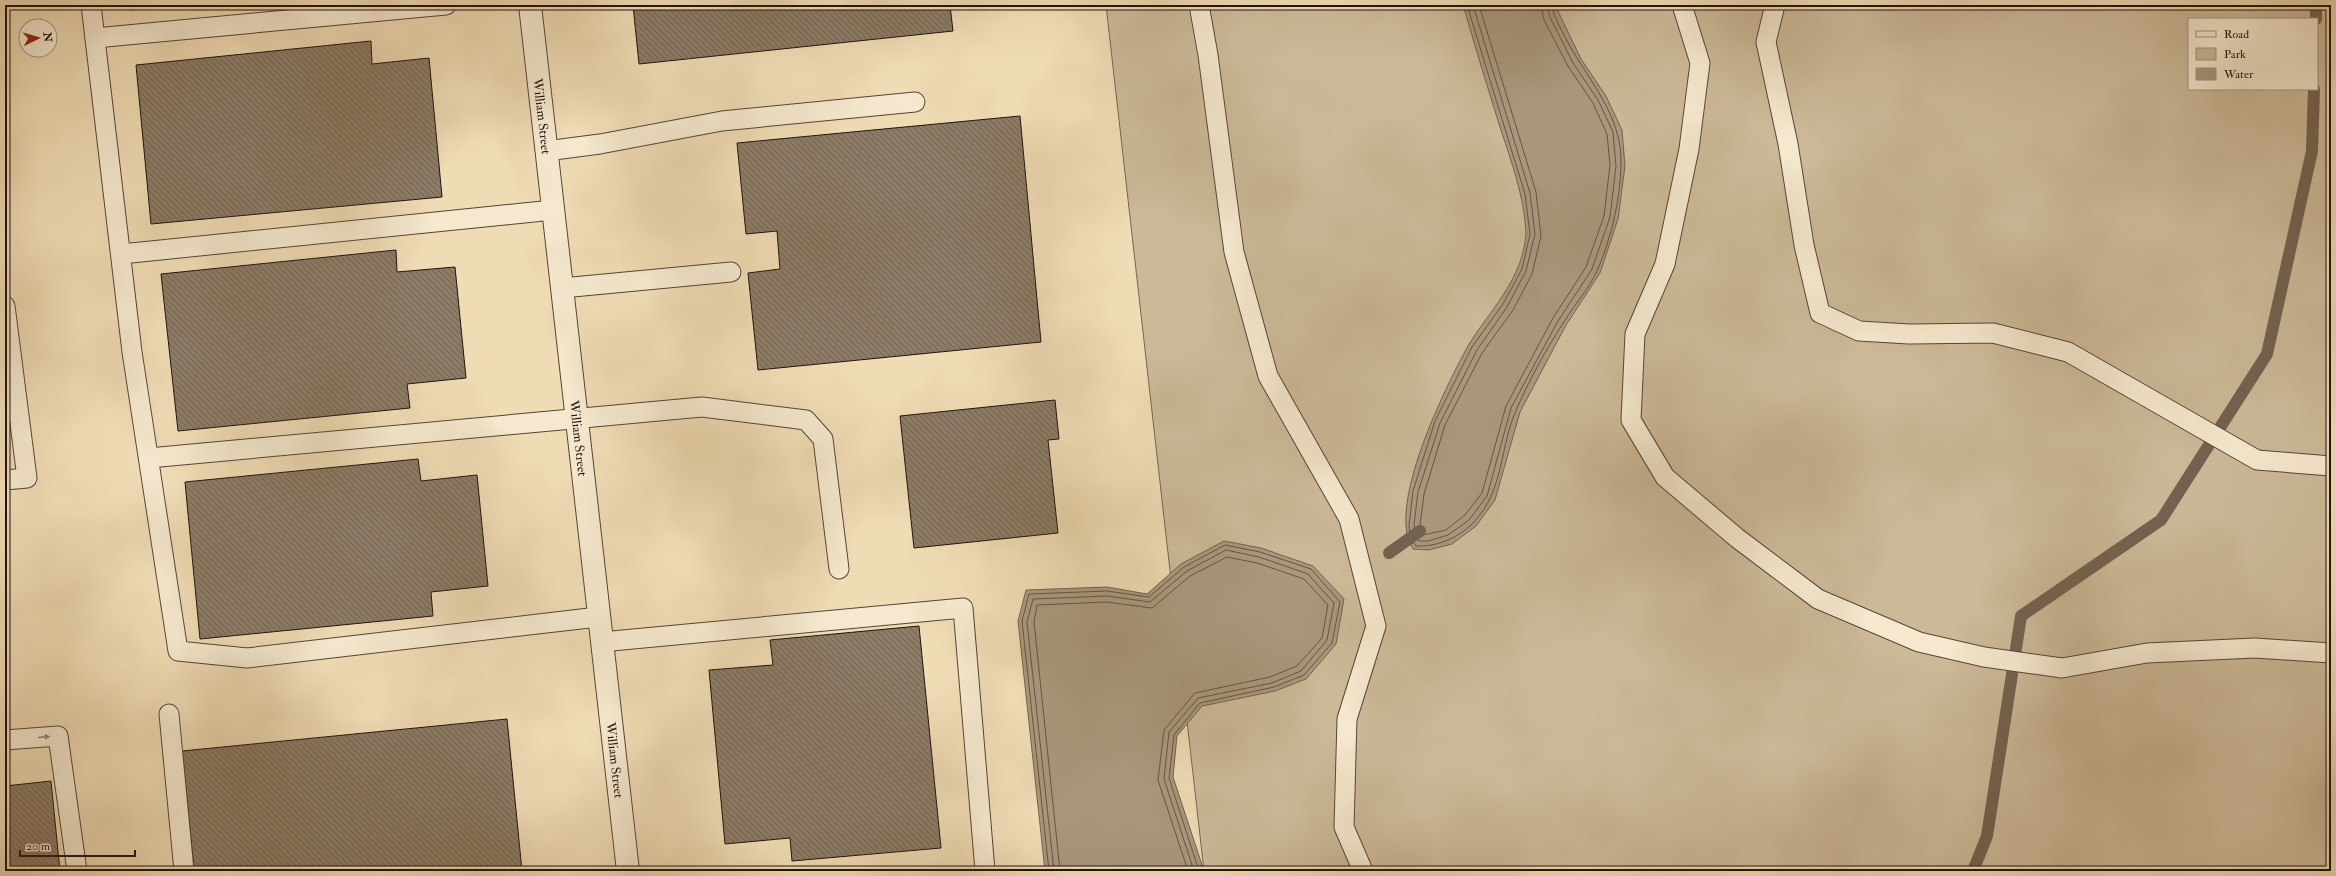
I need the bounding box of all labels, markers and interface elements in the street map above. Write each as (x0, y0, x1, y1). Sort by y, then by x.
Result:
north arrow (18, 18, 58, 58)
legend (2188, 18, 2318, 90)
text: Road (2224, 27, 2249, 42)
text: N (40, 31, 54, 44)
text: Park (2224, 47, 2246, 62)
text: Water (2223, 67, 2254, 82)
street label: William Street (529, 77, 554, 155)
street label: William Street (566, 398, 590, 477)
street label: William Street (602, 720, 627, 799)
one-way arrow (38, 734, 50, 741)
scale bar (20, 832, 135, 858)
text: 20 m (26, 839, 51, 854)

